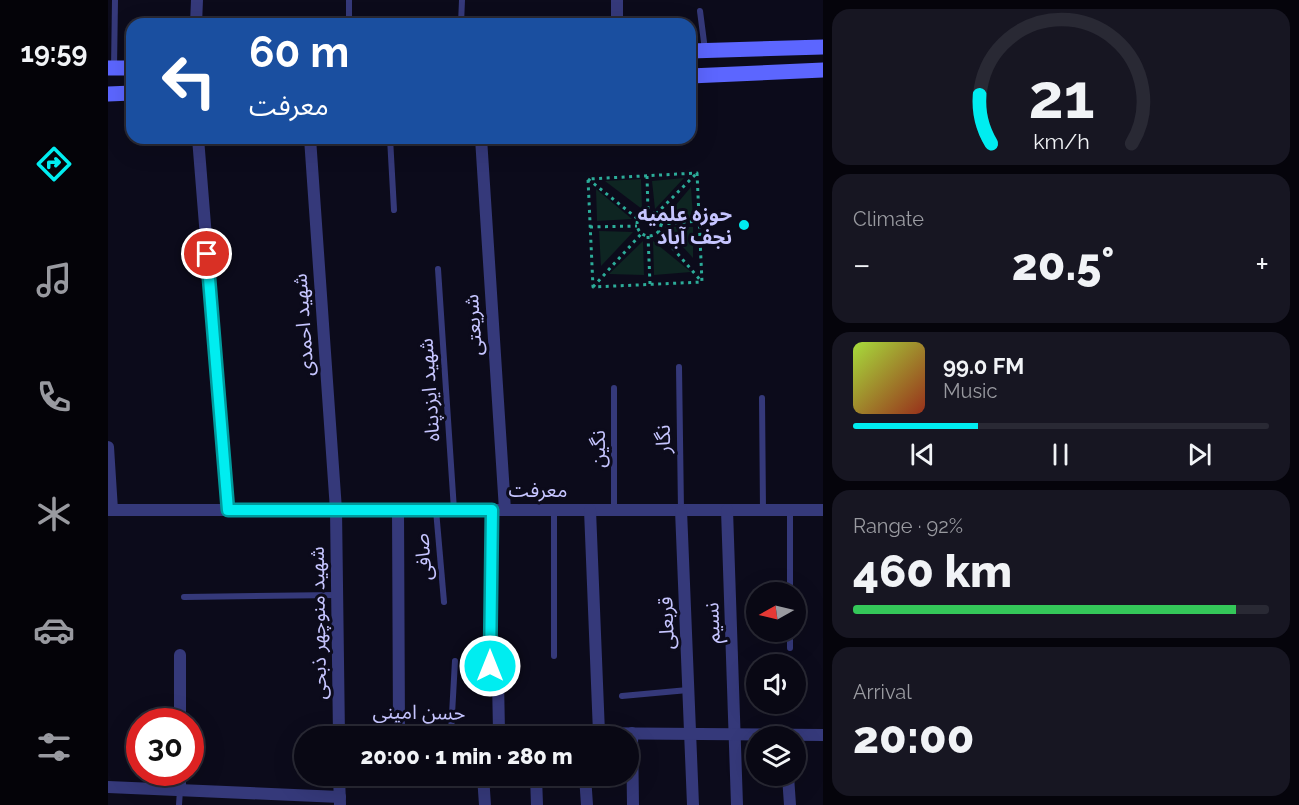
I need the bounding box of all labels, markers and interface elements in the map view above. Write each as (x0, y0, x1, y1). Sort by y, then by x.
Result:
text: 60 m (249, 28, 349, 77)
text: 19:59 (21, 37, 87, 68)
icon: left (150, 42, 228, 120)
text: 21 (1028, 59, 1094, 133)
text: معرفت (249, 90, 329, 121)
text: km/h (1033, 129, 1089, 154)
icon: directions (33, 143, 75, 185)
place label: حوزه علمیه نجف آباد (638, 202, 732, 249)
text: Climate (853, 207, 924, 231)
marker: حوزه علمیه نجف آباد (737, 218, 751, 232)
pin (181, 228, 232, 279)
icon: arrive (190, 237, 223, 270)
text: 20.5° (1012, 238, 1114, 291)
text: − (853, 245, 871, 284)
text: + (1255, 245, 1269, 284)
icon: music (33, 259, 75, 301)
street label: شهید احمدی (287, 273, 319, 377)
street label: شریعتی (459, 293, 487, 357)
street label: شهید ایزدپناه (413, 338, 446, 442)
text: 99.0 FM (943, 353, 1024, 379)
icon: phone (33, 376, 75, 418)
text: Music (943, 379, 997, 403)
street label: نگار (651, 424, 675, 455)
street label: نگین (586, 430, 610, 468)
icon: previous (906, 438, 939, 471)
icon: pause (1044, 438, 1077, 471)
icon: next (1183, 438, 1216, 471)
street label: معرفت (508, 478, 568, 502)
icon: climate (33, 493, 75, 535)
text: Range · 92% (853, 514, 963, 538)
street label: صافی (409, 532, 437, 582)
text: 460 km (853, 545, 1012, 598)
street label: شهید منوچهر ذبحی (305, 546, 332, 700)
north arrow (746, 582, 806, 642)
map controls (746, 582, 806, 786)
street label: قربعلی (653, 596, 679, 650)
street label: نسیم (699, 602, 728, 644)
icon: car (33, 609, 75, 651)
position arrow (458, 634, 522, 698)
button: sound (746, 654, 806, 714)
text: Arrival (853, 680, 912, 704)
street label: حسن امینی (372, 699, 466, 725)
speed limit sign: 30 (126, 708, 204, 786)
text: 20:00 (853, 711, 974, 764)
icon: filters (33, 726, 75, 768)
button: layers (746, 726, 806, 786)
text: 20:00 · 1 min · 280 m (360, 743, 573, 769)

